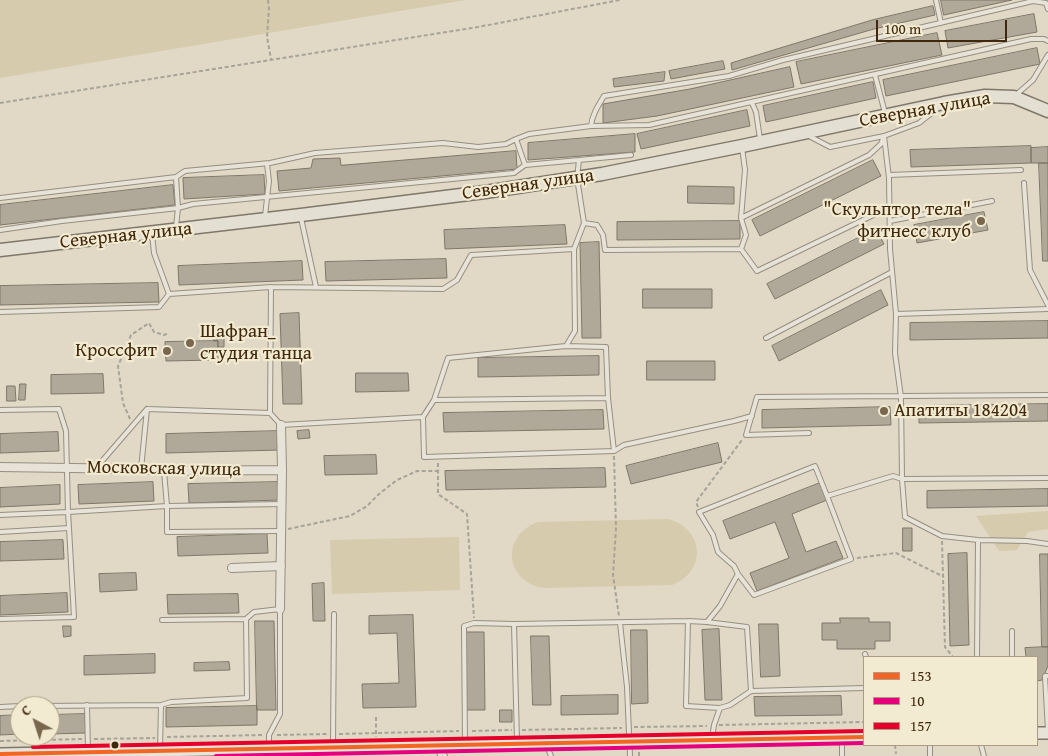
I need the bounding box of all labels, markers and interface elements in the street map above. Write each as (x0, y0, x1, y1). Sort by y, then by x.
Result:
scale bar (878, 10, 1009, 42)
text: 100 m (884, 18, 921, 39)
street label: Северная улица (858, 87, 992, 133)
street label: Северная улица (461, 164, 595, 206)
place label: "Скульптор тела" фитнесс клуб (823, 199, 971, 243)
marker: "Скульптор тела" фитнесс клуб (975, 215, 987, 227)
street label: Северная улица (59, 218, 193, 254)
place label: Шафран_ студия танца (200, 321, 312, 365)
marker: Шафран_ студия танца (184, 337, 196, 349)
place label: Кроссфит (75, 340, 157, 362)
marker: Кроссфит (161, 345, 173, 357)
place label: Апатиты 184204 (894, 400, 1027, 422)
marker: Апатиты 184204 (878, 405, 890, 417)
street label: Московская улица (87, 456, 241, 482)
legend (863, 656, 1038, 746)
text: 153 (910, 665, 932, 686)
text: 10 (910, 690, 924, 711)
north arrow (10, 696, 60, 746)
text: С (17, 700, 35, 720)
text: 157 (910, 715, 932, 736)
unlabelled marker (110, 740, 120, 750)

